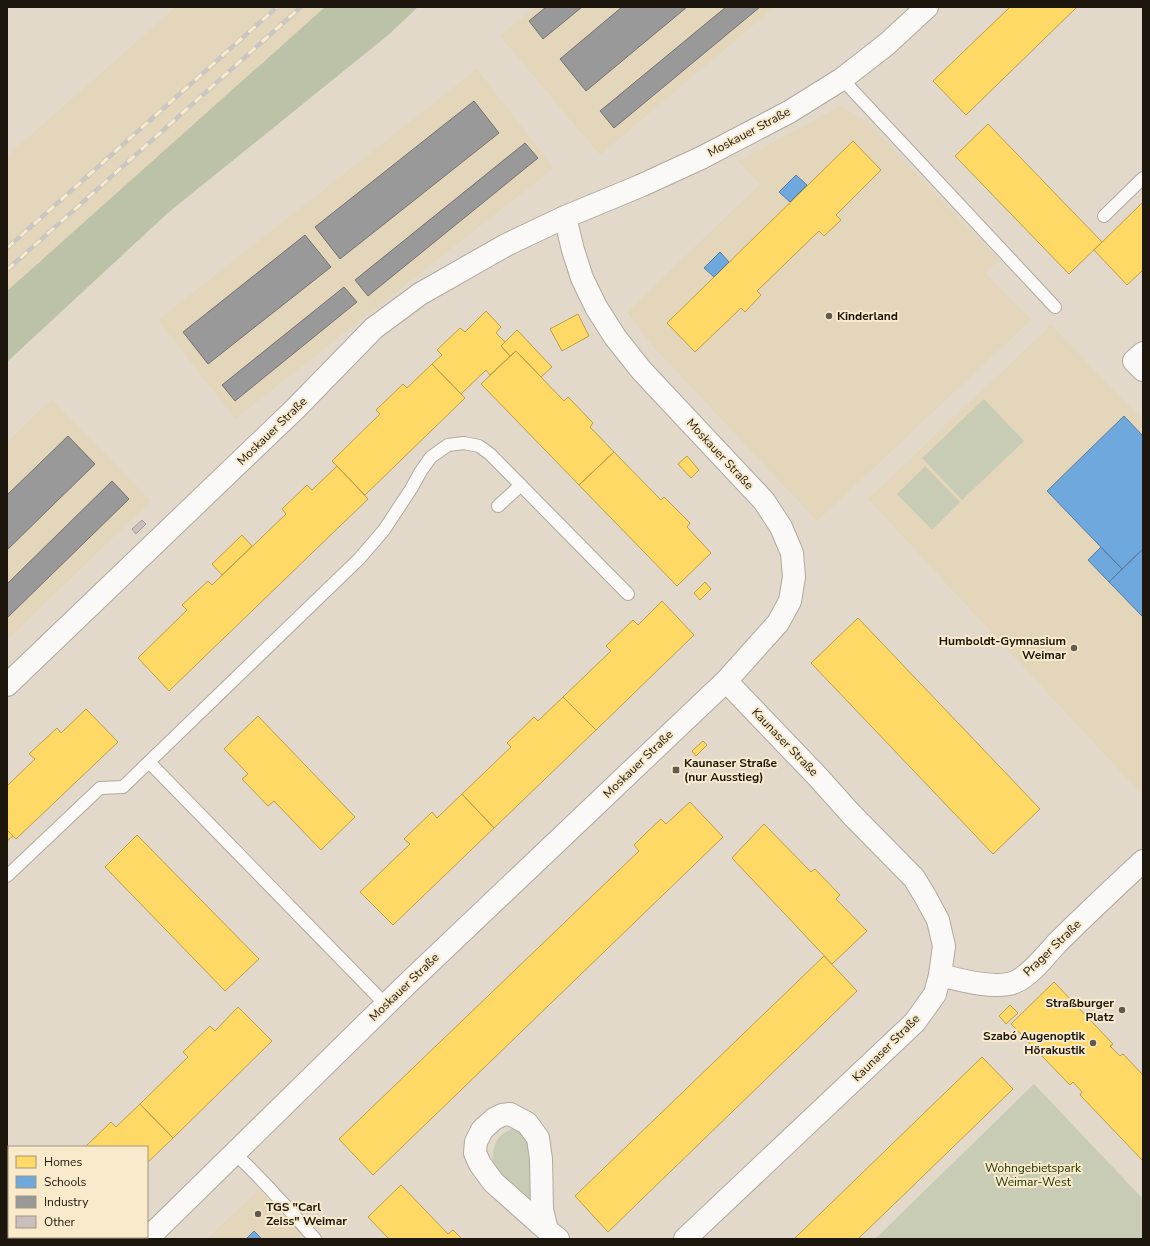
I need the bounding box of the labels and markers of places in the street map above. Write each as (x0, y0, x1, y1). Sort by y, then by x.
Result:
place label: Kinderland (837, 308, 898, 324)
marker: Kinderland (824, 311, 834, 321)
place label: Humboldt-Gymnasium Weimar (939, 633, 1066, 663)
marker: Humboldt-Gymnasium Weimar (1069, 643, 1079, 653)
place label: Kaunaser Straße (nur Ausstieg) (684, 755, 778, 785)
marker: Kaunaser Straße (nur Ausstieg) (671, 765, 681, 775)
place label: Straßburger Platz (1046, 995, 1114, 1025)
marker: Straßburger Platz (1117, 1005, 1127, 1015)
place label: Szabó Augenoptik Hörakustik (983, 1028, 1086, 1058)
marker: Szabó Augenoptik Hörakustik (1088, 1038, 1098, 1048)
place label: TGS "Carl Zeiss" Weimar (266, 1199, 347, 1229)
marker: TGS "Carl Zeiss" Weimar (253, 1209, 263, 1219)

